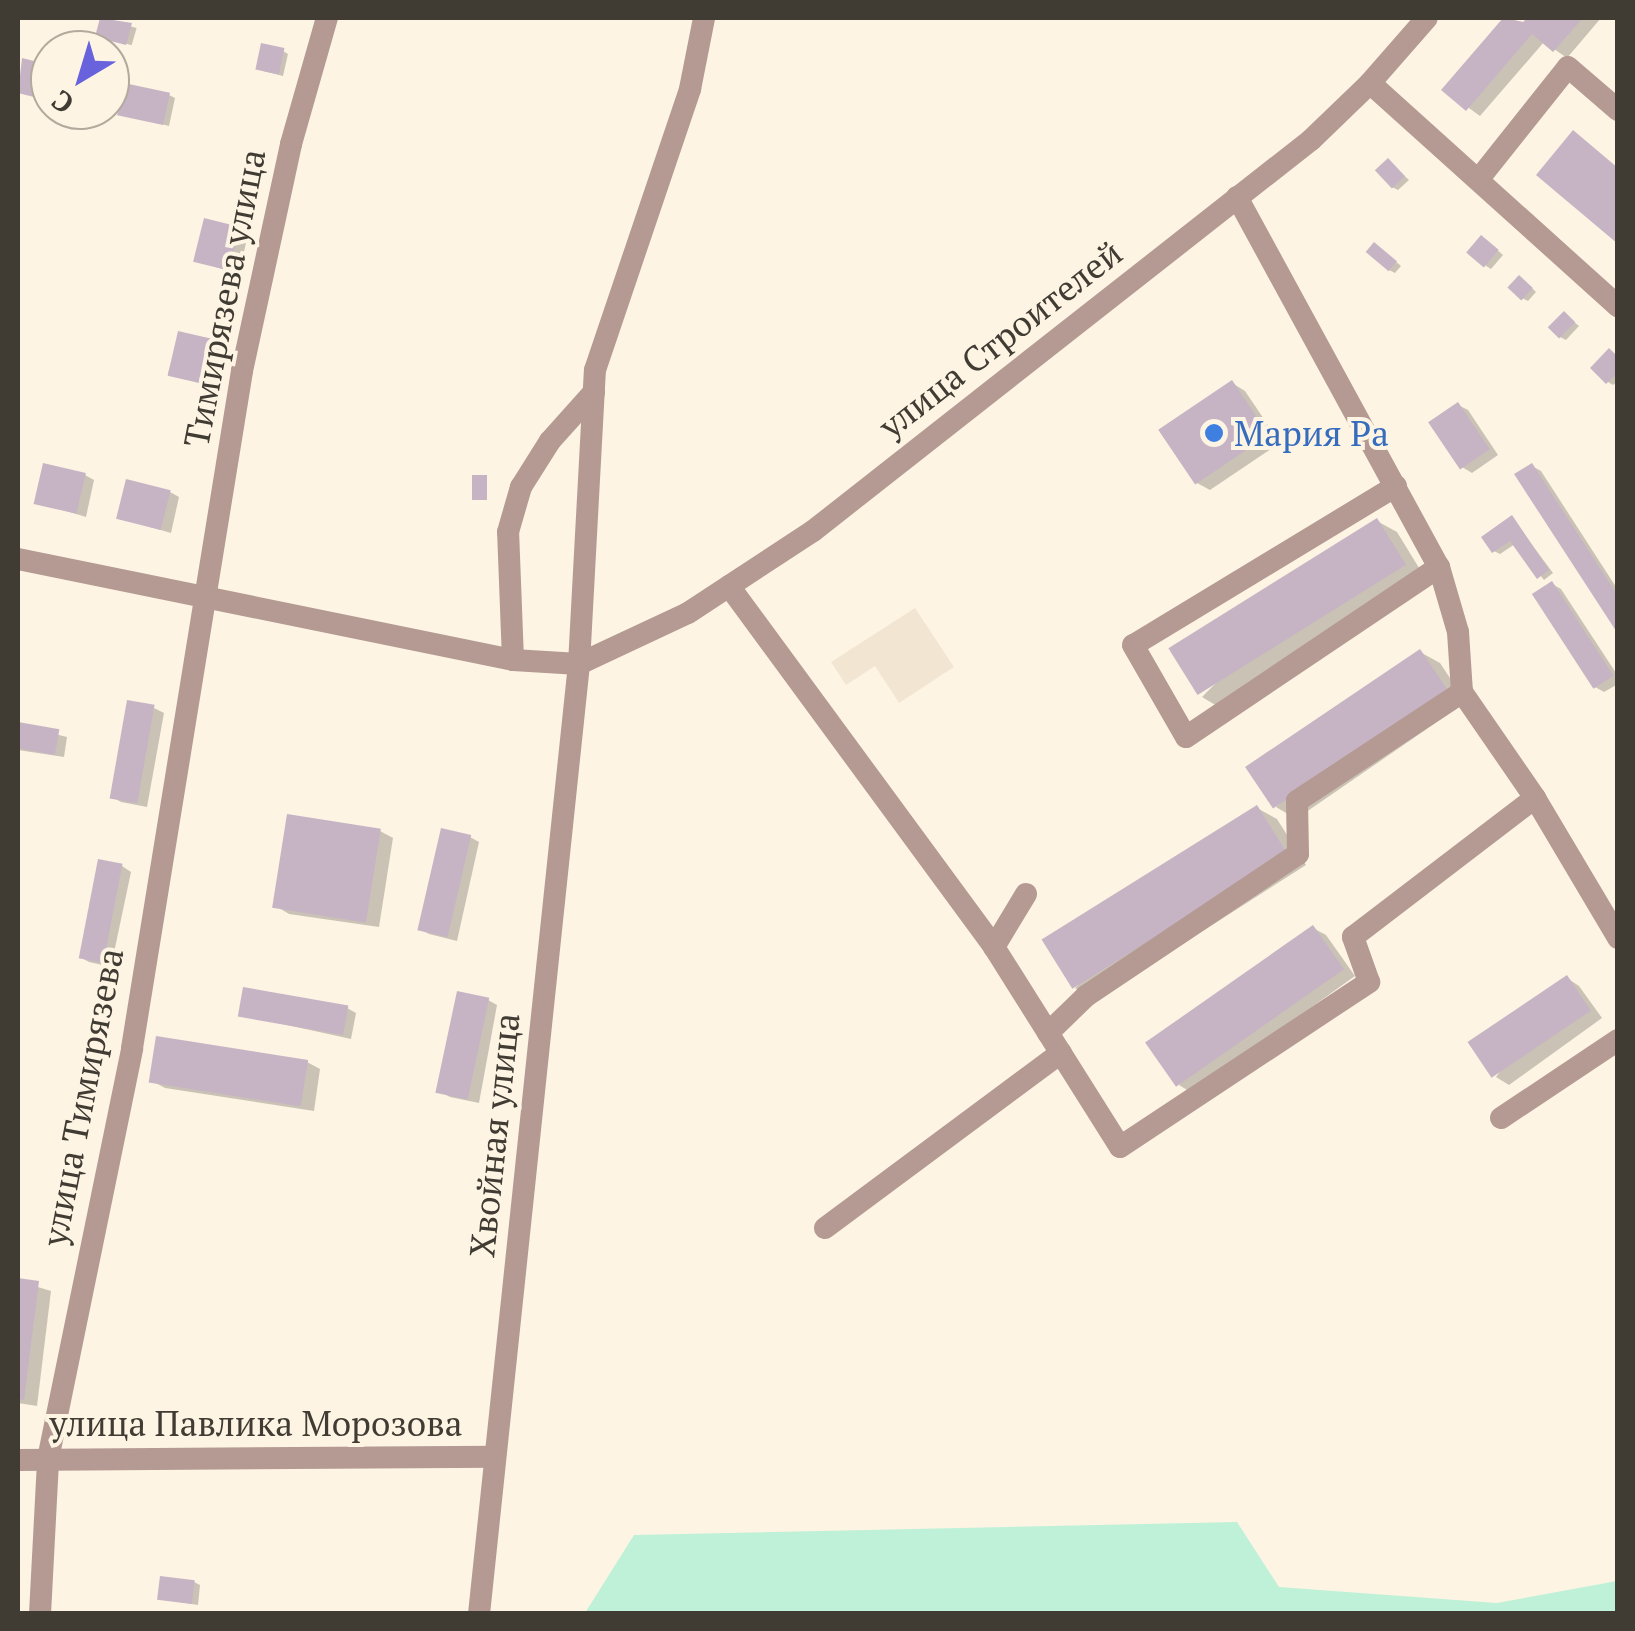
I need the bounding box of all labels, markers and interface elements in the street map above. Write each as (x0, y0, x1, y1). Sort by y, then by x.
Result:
north arrow (30, 30, 130, 130)
text: С (44, 82, 81, 123)
street label: Тимирязева улица (175, 146, 273, 450)
street label: улица Строителей (870, 231, 1130, 447)
place label: Мария Ра (1234, 412, 1389, 454)
marker: Мария Ра (1203, 422, 1225, 444)
street label: улица Тимирязева (33, 945, 131, 1249)
street label: Хвойная улица (460, 1011, 528, 1259)
street label: улица Павлика Морозова (50, 1402, 462, 1444)

